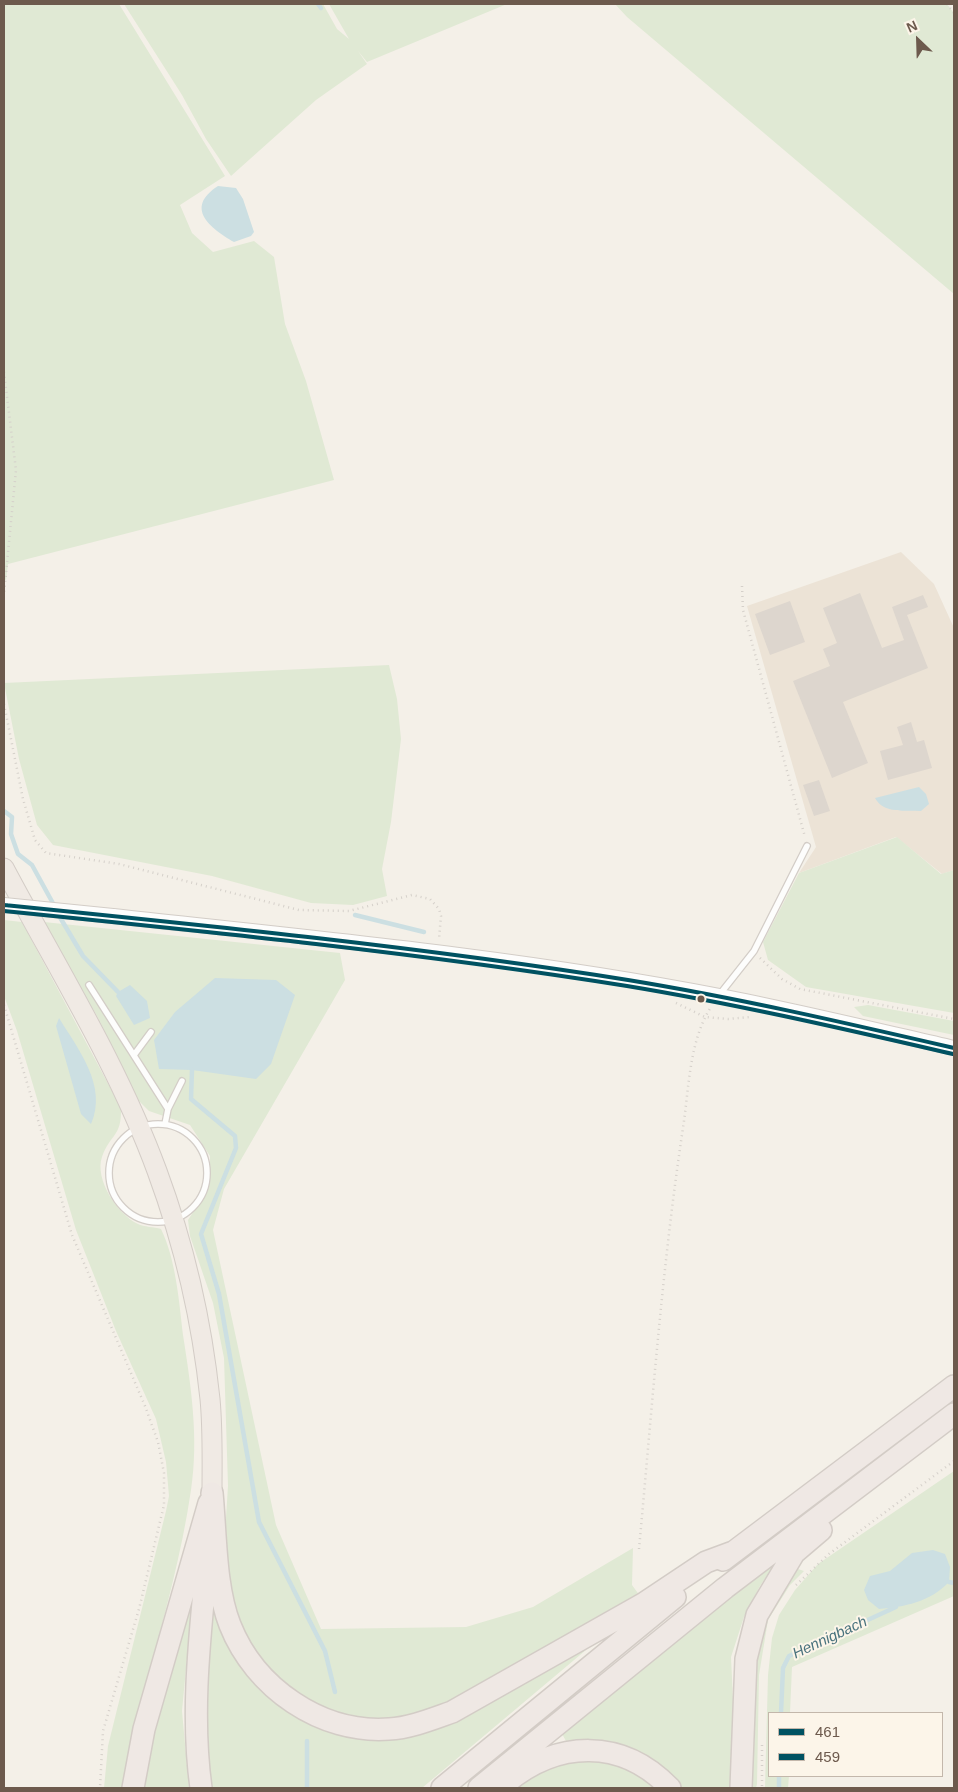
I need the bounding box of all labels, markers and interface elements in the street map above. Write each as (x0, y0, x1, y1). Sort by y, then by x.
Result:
north arrow (893, 15, 943, 65)
text: N (904, 17, 920, 36)
unlabelled marker (696, 994, 706, 1004)
water label: Hennigbach (790, 1613, 870, 1663)
legend (768, 1712, 943, 1777)
text: 461 (815, 1723, 840, 1740)
text: 459 (815, 1748, 840, 1765)

